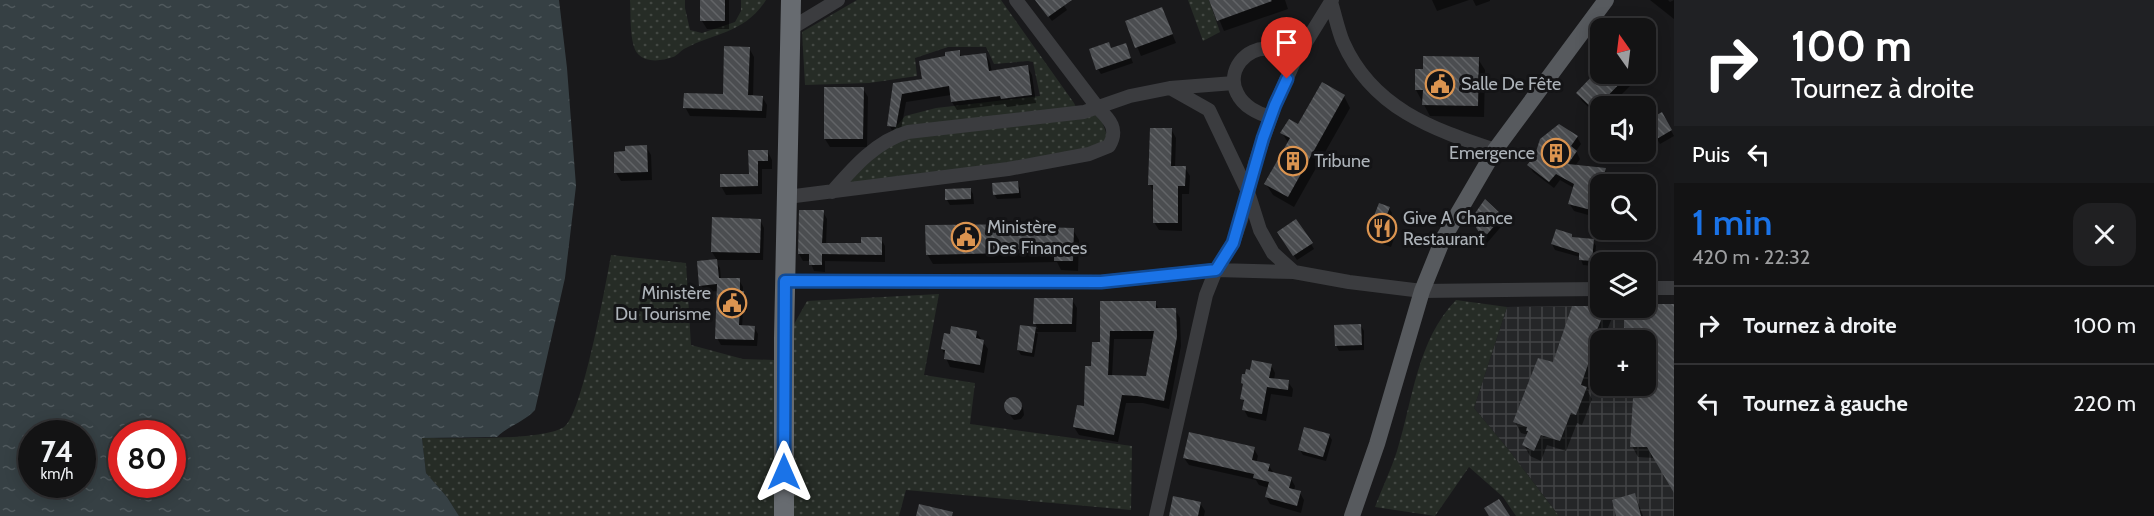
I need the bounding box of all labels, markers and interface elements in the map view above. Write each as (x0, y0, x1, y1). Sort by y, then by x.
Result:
pin (1261, 17, 1312, 79)
north arrow (1590, 18, 1656, 84)
map controls (1590, 18, 1656, 396)
text: 100 m (1791, 20, 1912, 72)
icon: right (1692, 24, 1770, 102)
icon: arrive (1270, 26, 1303, 59)
public building icon: Salle De Fête (1424, 68, 1456, 100)
text: Tournez à droite (1791, 72, 1974, 105)
place label: Salle De Fête (1461, 73, 1561, 95)
button: sound (1590, 96, 1656, 162)
building icon: Emergence (1540, 137, 1572, 169)
icon: left (1742, 138, 1775, 171)
text: Puis (1692, 141, 1730, 168)
place label: Emergence (1449, 142, 1535, 164)
building icon: Tribune (1277, 145, 1309, 177)
place label: Tribune (1314, 150, 1370, 172)
button: search (1590, 174, 1656, 240)
text: 1 min (1692, 200, 1772, 244)
button: close (2073, 203, 2136, 266)
place label: Give A Chance Restaurant (1403, 207, 1513, 250)
restaurant icon: Give A Chance Restaurant (1366, 212, 1398, 244)
place label: Ministère Des Finances (987, 216, 1087, 259)
public building icon: Ministère Des Finances (950, 221, 982, 253)
text: 420 m · 22:32 (1692, 245, 1810, 269)
button: layers (1590, 252, 1656, 318)
place label: Ministère Du Tourisme (615, 282, 711, 325)
public building icon: Ministère Du Tourisme (716, 287, 748, 319)
icon: right (1692, 309, 1725, 342)
text: Tournez à droite (1743, 312, 1897, 339)
text: 100 m (2074, 312, 2136, 339)
button: + (1590, 330, 1656, 396)
icon: left (1692, 387, 1725, 420)
text: Tournez à gauche (1743, 390, 1908, 417)
text: 220 m (2073, 390, 2136, 417)
speed limit sign: 80 (108, 420, 186, 498)
text: 74 (41, 433, 73, 470)
position arrow (752, 440, 816, 504)
text: km/h (41, 465, 73, 483)

